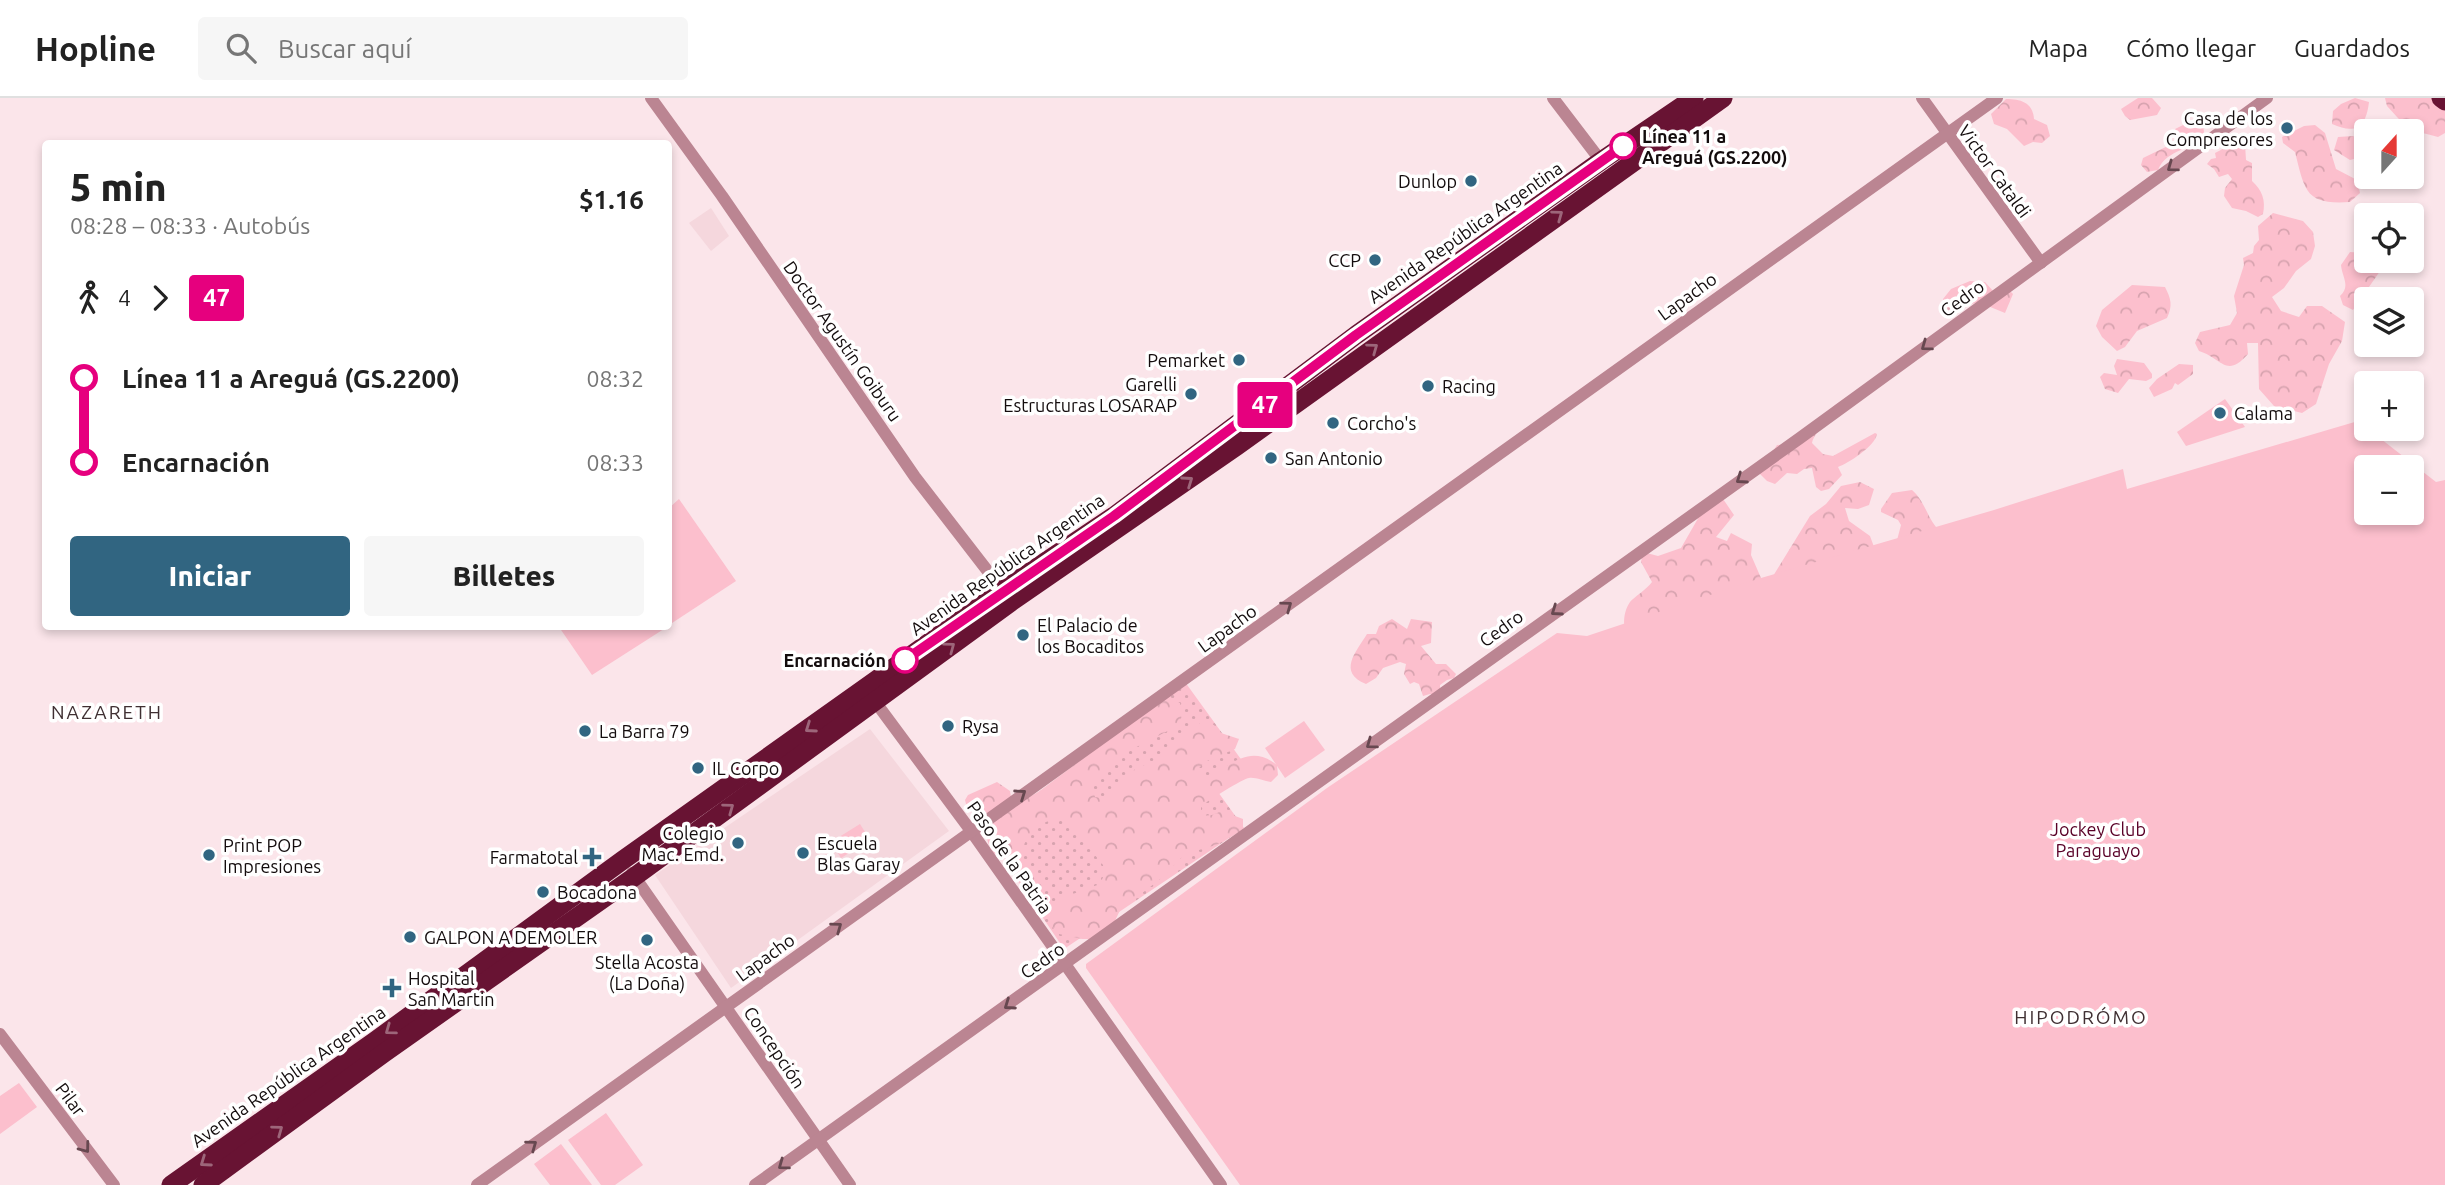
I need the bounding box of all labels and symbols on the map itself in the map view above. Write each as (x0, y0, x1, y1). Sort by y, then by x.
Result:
place label: Casa de los Compresores (2166, 108, 2273, 149)
north arrow (2354, 119, 2424, 189)
marker: Casa de los Compresores (2279, 120, 2295, 136)
street label: Victor Cataldi (1955, 121, 2035, 221)
place label: Línea 11 a Areguá (GS.2200) (1642, 126, 1787, 168)
marker: Línea 11 a Areguá (GS.2200) (1610, 133, 1636, 159)
street label: Avenida República Argentina (1364, 157, 1566, 307)
one-way arrow (2167, 159, 2180, 171)
place label: Dunlop (1398, 171, 1457, 191)
marker: Dunlop (1463, 173, 1479, 189)
one-way arrow (1550, 211, 1563, 224)
place label: CCP (1328, 250, 1361, 270)
marker: CCP (1367, 252, 1383, 268)
street label: Doctor Agustín Goiburu (780, 257, 906, 425)
street label: Lapacho (1654, 268, 1720, 324)
street label: Cedro (1936, 276, 1988, 320)
one-way arrow (1921, 338, 1934, 351)
one-way arrow (1365, 344, 1378, 357)
place label: Pemarket (1147, 350, 1225, 370)
marker: Pemarket (1231, 352, 1247, 368)
place label: Garelli Estructuras LOSARAP (1003, 374, 1177, 415)
place label: Racing (1442, 376, 1496, 396)
marker: Racing (1420, 378, 1436, 394)
line badge: 47 (1234, 382, 1296, 428)
marker: Garelli Estructuras LOSARAP (1183, 386, 1199, 402)
place label: Calama (2234, 403, 2293, 423)
marker: Calama (2212, 405, 2228, 421)
place label: Corcho's (1347, 413, 1416, 433)
marker: Corcho's (1325, 415, 1341, 431)
place label: San Antonio (1285, 448, 1383, 468)
marker: San Antonio (1263, 450, 1279, 466)
one-way arrow (1736, 471, 1749, 483)
one-way arrow (1180, 477, 1193, 489)
street label: Avenida República Argentina (906, 489, 1108, 639)
street label: Lapacho (1194, 600, 1260, 656)
one-way arrow (1279, 602, 1292, 614)
one-way arrow (1551, 603, 1564, 615)
street label: Cedro (1475, 606, 1527, 650)
place label: El Palacio de los Bocaditos (1037, 615, 1144, 656)
marker: El Palacio de los Bocaditos (1015, 627, 1031, 643)
one-way arrow (942, 643, 955, 656)
marker: Encarnación (892, 647, 918, 673)
place label: Encarnación (784, 650, 886, 670)
district label: NAZARETH (51, 701, 163, 723)
place label: Rysa (962, 716, 999, 736)
marker: Rysa (940, 718, 956, 734)
one-way arrow (805, 720, 818, 732)
place label: La Barra 79 (599, 721, 690, 741)
marker: La Barra 79 (577, 723, 593, 739)
one-way arrow (1366, 736, 1379, 748)
place label: IL Corpo (712, 758, 779, 778)
marker: IL Corpo (690, 760, 706, 776)
one-way arrow (1013, 790, 1026, 802)
street label: Paso de la Patria (964, 797, 1056, 917)
one-way arrow (721, 804, 734, 816)
park label: Jockey Club Paraguayo (2050, 819, 2146, 860)
place label: Colegio Mac. Emd. (641, 823, 724, 864)
place label: Escuela Blas Garay (817, 833, 901, 874)
place label: Print POP Impresiones (223, 835, 321, 876)
marker: Colegio Mac. Emd. (730, 835, 746, 851)
marker: Escuela Blas Garay (795, 845, 811, 861)
marker: Print POP Impresiones (201, 847, 217, 863)
place label: Farmatotal (490, 847, 578, 867)
marker: Farmatotal (584, 849, 600, 865)
place label: Bocadona (557, 882, 637, 902)
marker: Bocadona (535, 884, 551, 900)
one-way arrow (829, 923, 842, 935)
place label: GALPON A DEMOLER (424, 927, 597, 947)
marker: GALPON A DEMOLER (402, 929, 418, 945)
street label: Lapacho (732, 929, 798, 985)
marker: Stella Acosta (La Doña) (639, 932, 655, 948)
street label: Cedro (1016, 938, 1068, 982)
place label: Stella Acosta (La Doña) (595, 952, 699, 994)
place label: Hospital San Martin (408, 968, 495, 1009)
marker: Hospital San Martin (382, 978, 402, 998)
one-way arrow (1004, 997, 1017, 1009)
street label: Avenida República Argentina (187, 1001, 389, 1151)
street label: Concepción (740, 1002, 810, 1092)
district label: HIPODRÓMO (2014, 1006, 2148, 1028)
one-way arrow (385, 1022, 398, 1034)
street label: Pilar (52, 1079, 90, 1120)
one-way arrow (270, 1126, 283, 1139)
one-way arrow (77, 1140, 90, 1152)
one-way arrow (524, 1141, 537, 1153)
one-way arrow (200, 1154, 213, 1166)
one-way arrow (778, 1157, 791, 1169)

